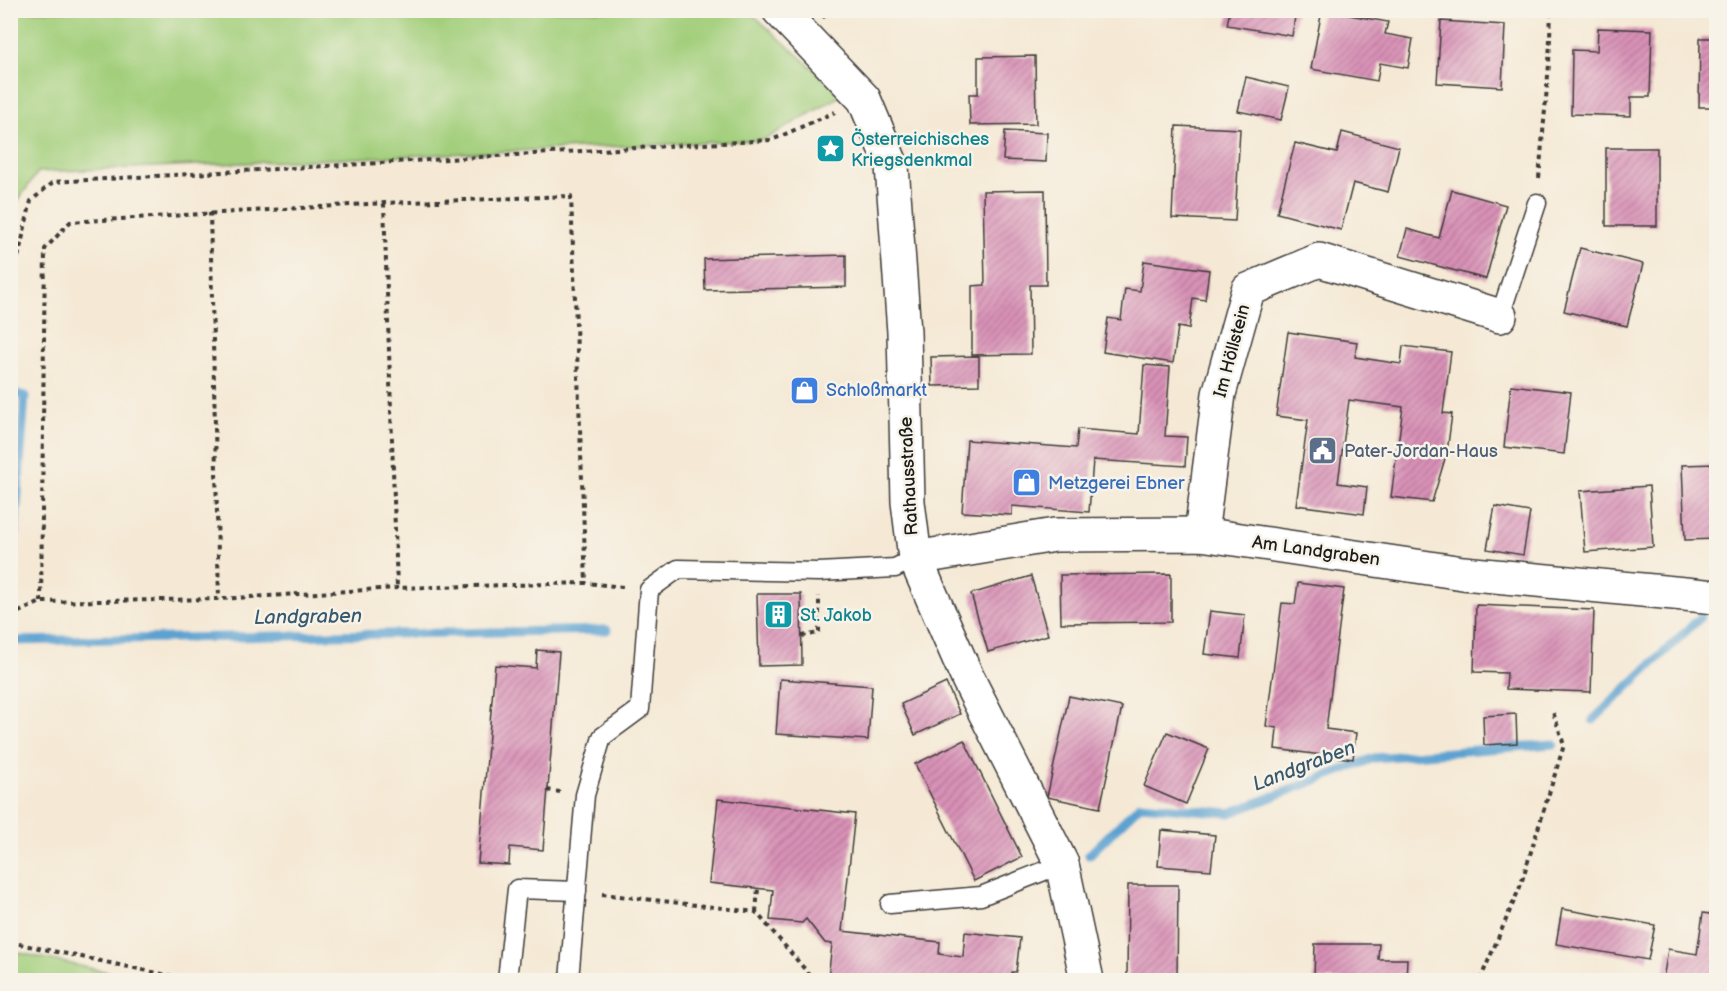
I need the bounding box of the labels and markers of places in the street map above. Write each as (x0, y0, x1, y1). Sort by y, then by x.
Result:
place label: Österreichisches Kriegsdenkmal (851, 128, 989, 171)
place icon: Österreichisches Kriegsdenkmal (814, 133, 846, 165)
shop icon: Schloßmarkt (789, 374, 821, 406)
place label: Schloßmarkt (826, 380, 928, 401)
public building icon: Pater-Jordan-Haus (1307, 435, 1339, 467)
place label: Pater-Jordan-Haus (1344, 441, 1498, 462)
shop icon: Metzgerei Ebner (1011, 467, 1043, 499)
place label: Metzgerei Ebner (1048, 473, 1185, 494)
building icon: St. Jakob (763, 599, 795, 631)
place label: St. Jakob (800, 605, 872, 626)

